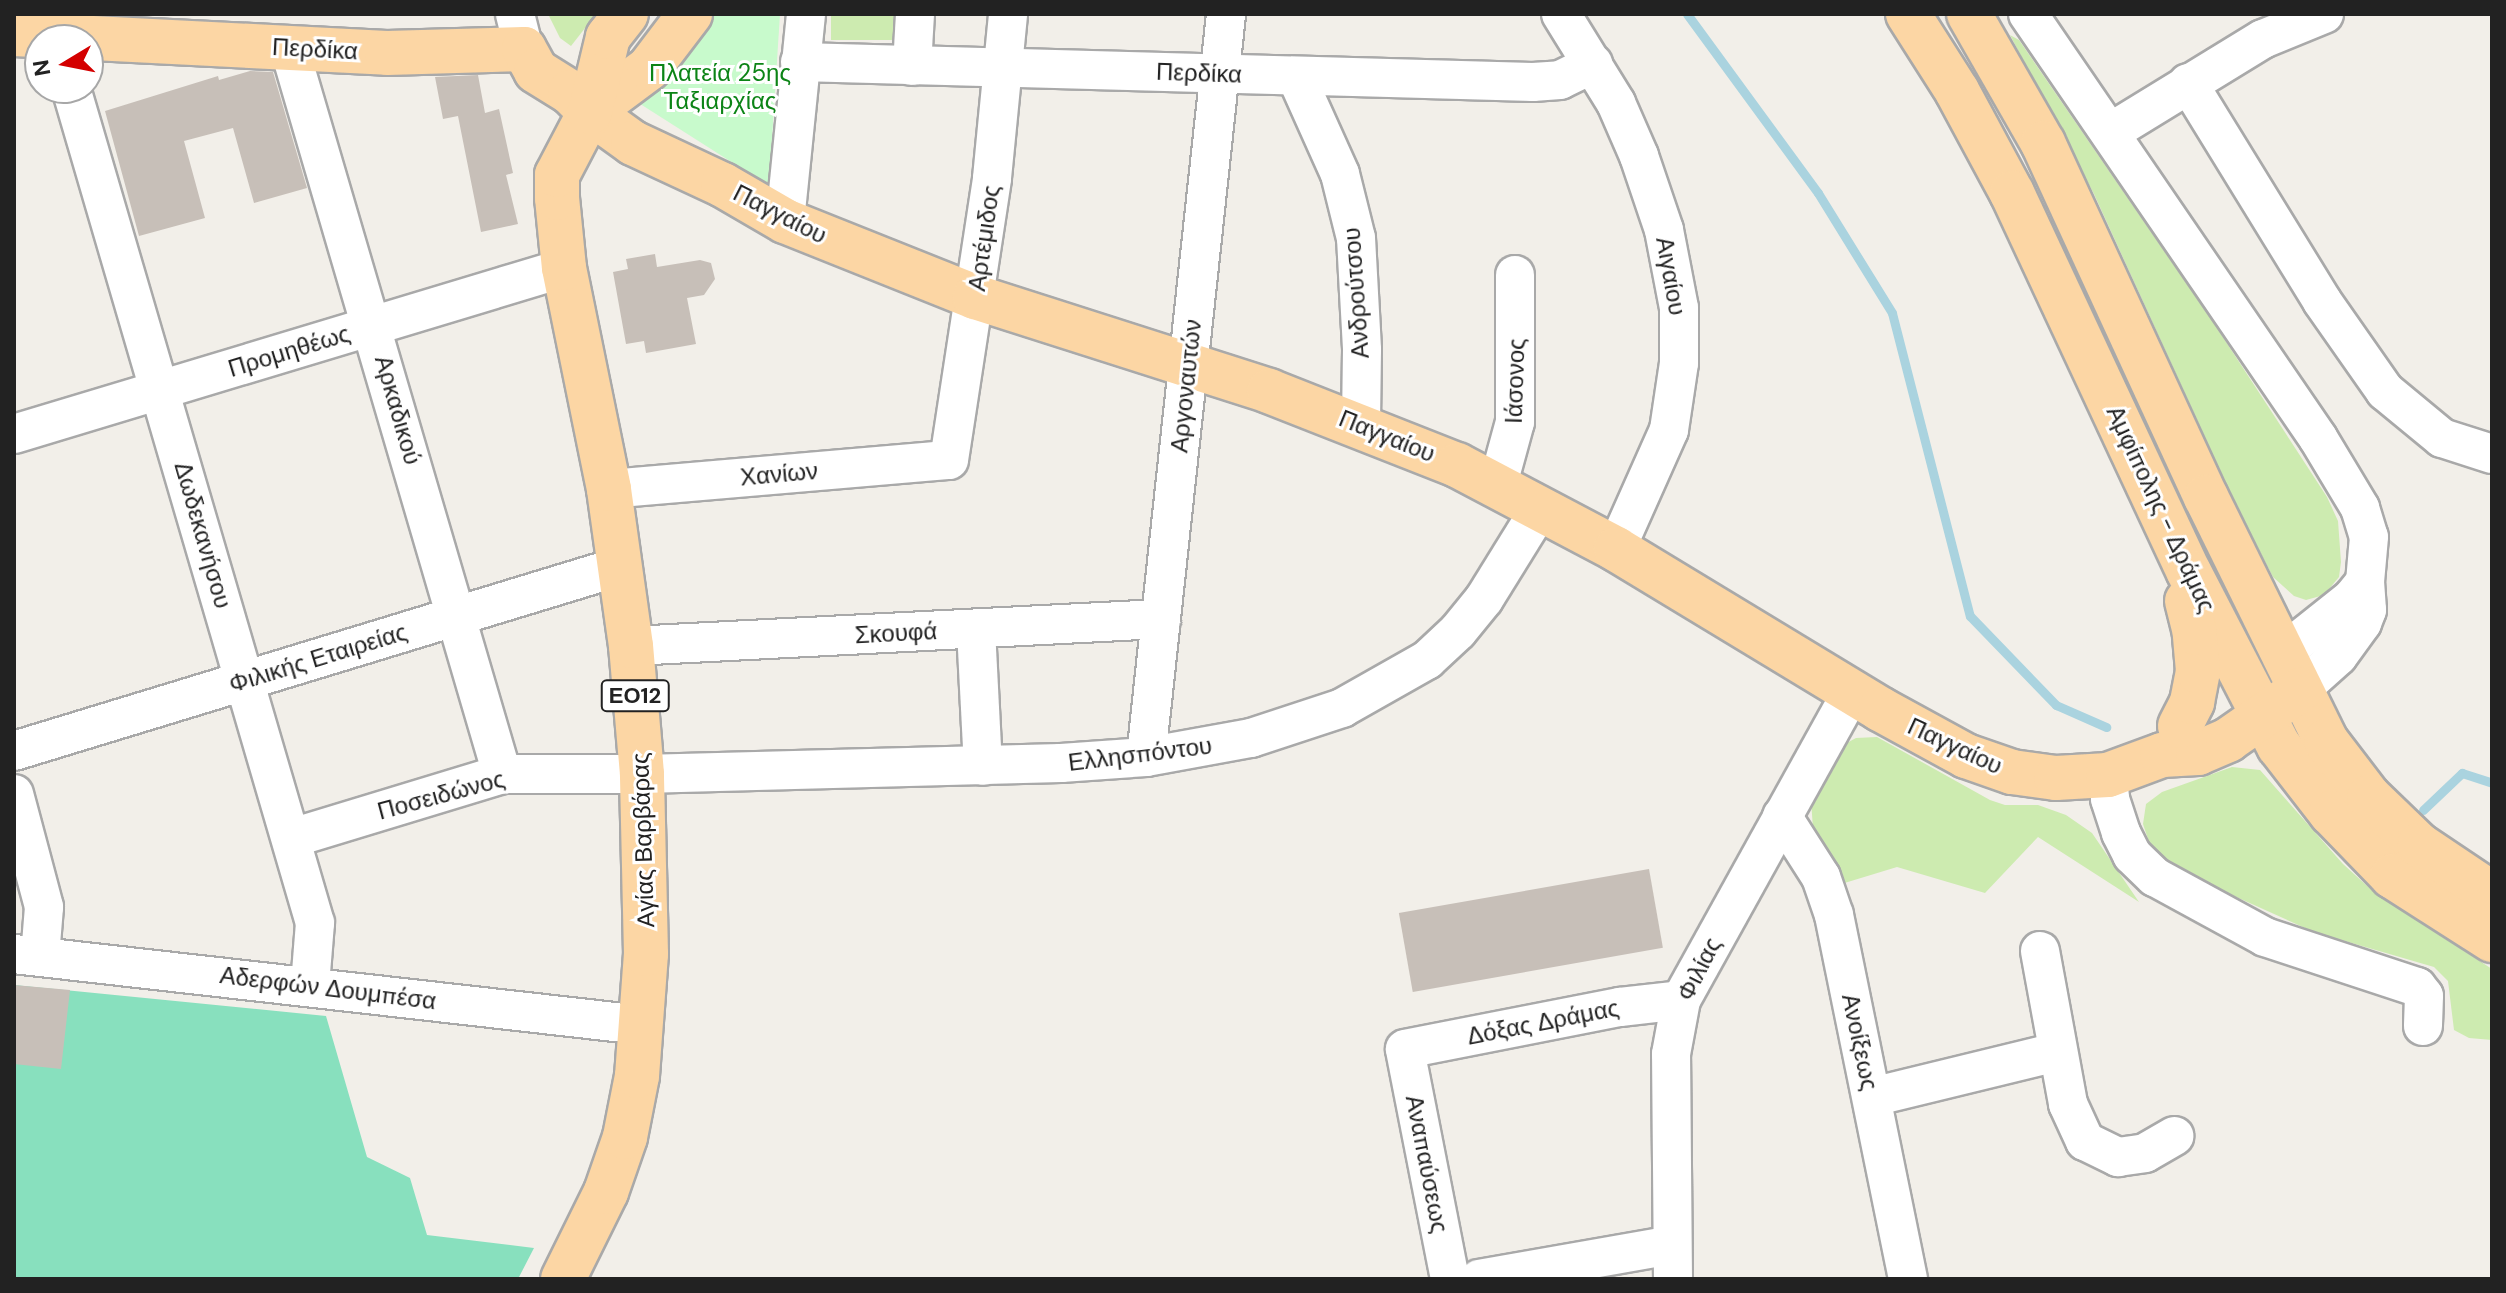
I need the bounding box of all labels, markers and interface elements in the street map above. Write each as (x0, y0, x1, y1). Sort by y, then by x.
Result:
north arrow (24, 24, 104, 104)
street label: Περδίκα (271, 32, 359, 66)
text: N (26, 57, 58, 78)
street label: Περδίκα (1156, 57, 1242, 89)
park label: Πλατεία 25ης Ταξιαρχίας (649, 59, 791, 115)
street label: Παγγαίου (729, 178, 831, 250)
street label: Αρτέμιδος (962, 183, 1006, 293)
street label: Ανδρούτσου (1337, 226, 1375, 360)
street label: Αιγαίου (1650, 235, 1692, 317)
street label: Αργοναυτών (1165, 318, 1207, 454)
street label: Προμηθέως (225, 319, 353, 383)
street label: Ιάσονος (1499, 338, 1531, 424)
street label: Αρκαδικού (369, 352, 427, 468)
street label: Αμφίπολης - Δράμας (2100, 401, 2222, 617)
street label: Παγγαίου (1335, 404, 1439, 468)
street label: Χανίων (739, 456, 819, 492)
street label: Δωδεκανήσου (168, 458, 238, 612)
street label: Σκουφά (854, 616, 938, 650)
street label: Φιλικής Εταιρείας (226, 617, 410, 699)
road number: ΕΟ12 (599, 678, 671, 714)
street label: Παγγαίου (1903, 712, 2007, 780)
street label: Ελλησπόντου (1066, 731, 1214, 777)
street label: Αγίας Βαρβάρας (626, 752, 660, 928)
street label: Ποσειδώνος (374, 764, 508, 826)
street label: Φιλίας (1671, 933, 1727, 1005)
street label: Αδερφών Δουμπέσα (218, 960, 438, 1016)
street label: Ανοίξεως (1836, 991, 1884, 1093)
street label: Δόξας Δράμας (1465, 993, 1621, 1051)
street label: Αναπαύσεως (1400, 1093, 1454, 1235)

